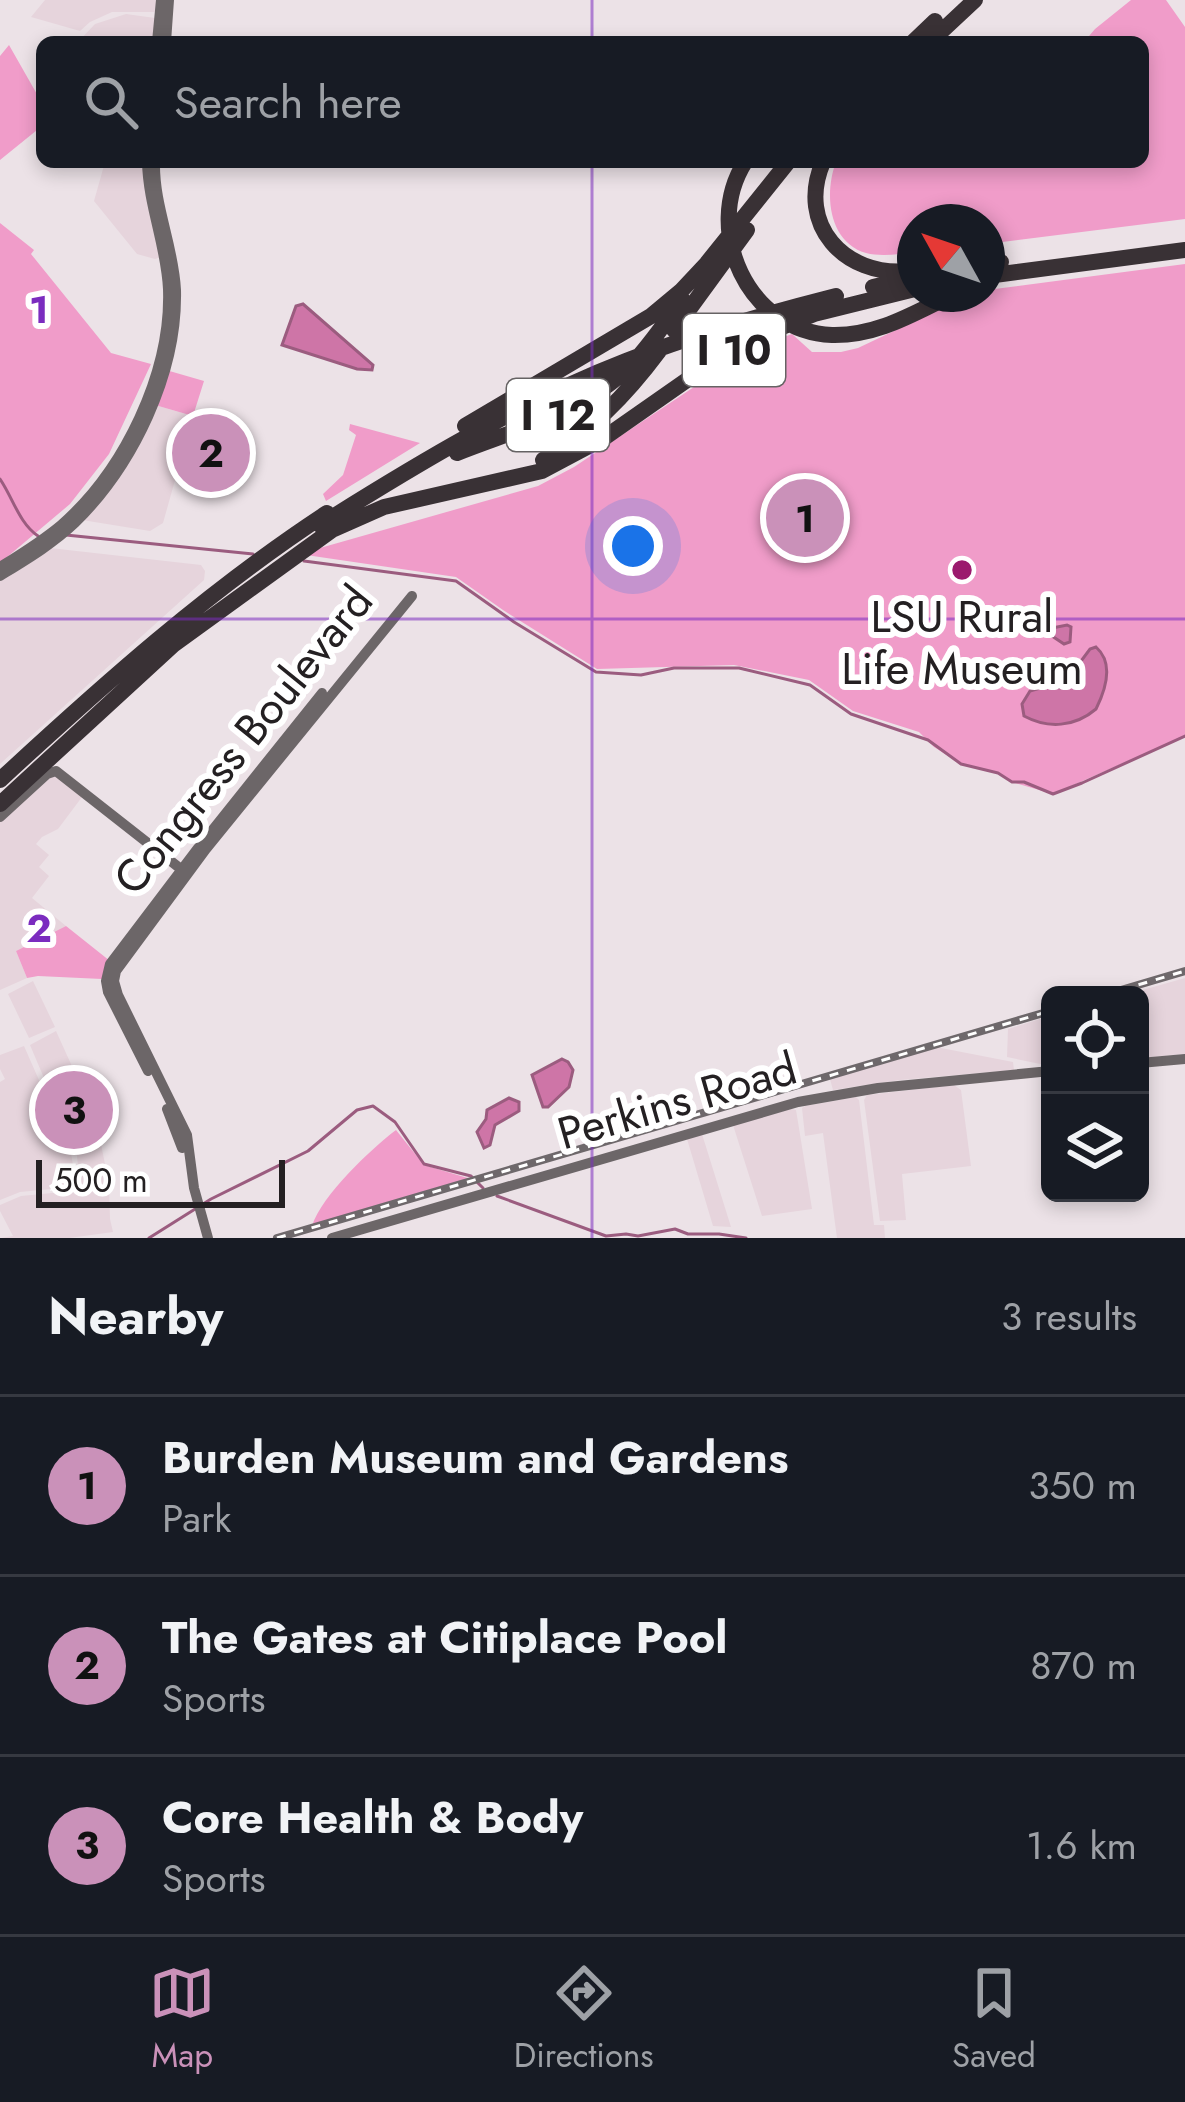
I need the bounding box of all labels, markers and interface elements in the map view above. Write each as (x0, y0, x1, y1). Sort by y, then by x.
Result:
search box (36, 36, 1149, 168)
icon: search (78, 69, 144, 135)
text: Search here (174, 70, 402, 135)
north arrow (897, 204, 1005, 312)
text: 1 (29, 281, 49, 338)
road number: I 10 (683, 314, 785, 386)
road number: I 12 (507, 379, 609, 451)
pin: 2 (172, 408, 250, 498)
pin: 1 (766, 473, 844, 563)
your location (603, 516, 663, 576)
marker: LSU Rural Life Museum (949, 557, 975, 583)
street label: Congress Boulevard (98, 571, 388, 909)
place label: LSU Rural Life Museum (841, 584, 1083, 701)
text: 2 (26, 900, 52, 957)
map controls (1041, 986, 1149, 1202)
button: locate (1041, 986, 1149, 1094)
street label: Perkins Road (550, 1036, 804, 1166)
pin: 3 (35, 1065, 113, 1155)
button: layers (1041, 1094, 1149, 1202)
scale bar (36, 1154, 285, 1207)
text: 500 m (54, 1157, 148, 1204)
text: Nearby (48, 1279, 223, 1353)
text: 3 results (1001, 1288, 1137, 1345)
text: Burden Museum and Gardens (162, 1425, 788, 1490)
text: 1 (77, 1457, 97, 1514)
text: 350 m (1028, 1457, 1137, 1514)
text: Park (162, 1490, 232, 1547)
text: The Gates at Citiplace Pool (162, 1605, 728, 1670)
text: 2 (74, 1637, 100, 1694)
text: 870 m (1030, 1637, 1137, 1694)
text: Sports (162, 1670, 265, 1727)
text: Core Health & Body (162, 1785, 583, 1850)
text: 3 (75, 1817, 99, 1874)
text: 1.6 km (1026, 1817, 1137, 1874)
text: Sports (162, 1850, 265, 1907)
tab: Map (149, 1960, 215, 2079)
tab: Directions (514, 1960, 654, 2079)
tab: Saved (952, 1960, 1036, 2079)

